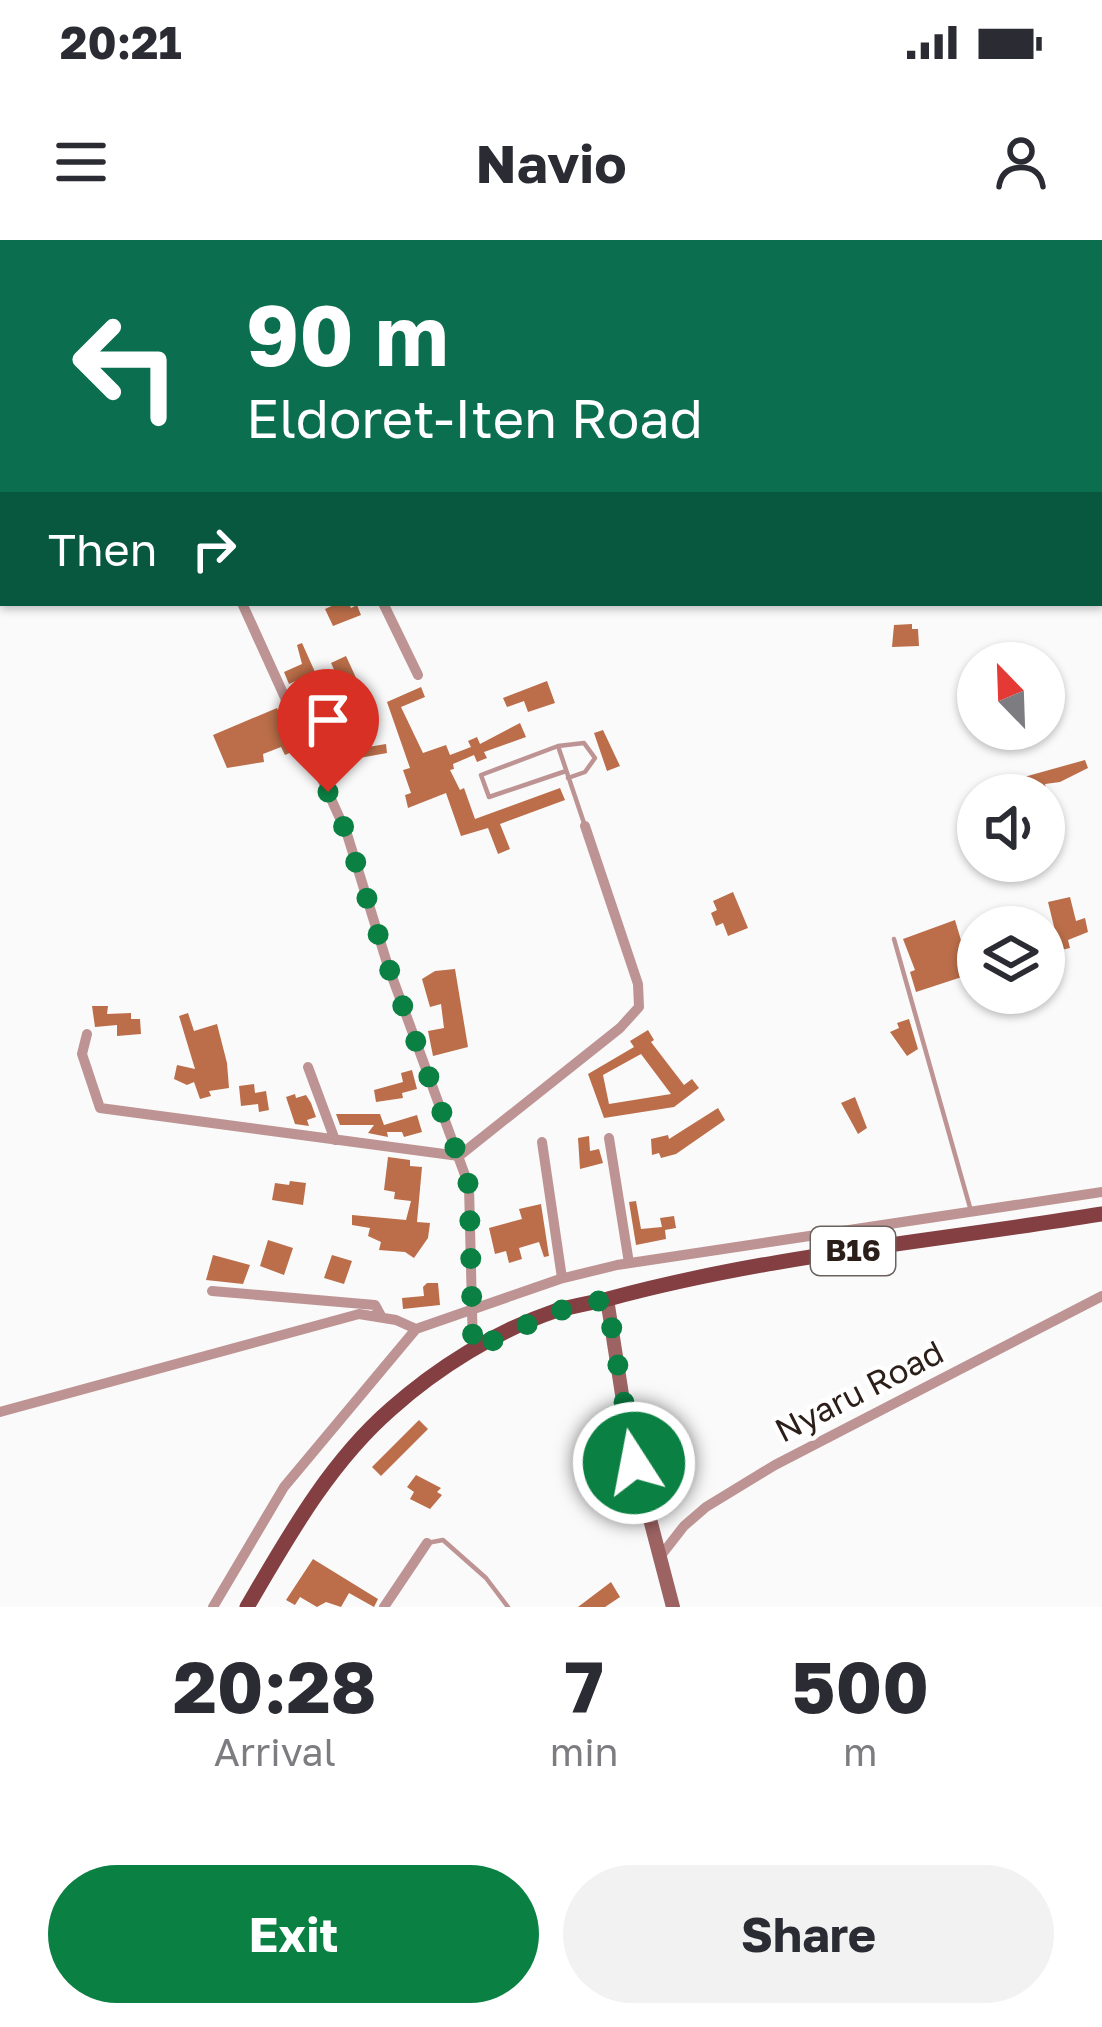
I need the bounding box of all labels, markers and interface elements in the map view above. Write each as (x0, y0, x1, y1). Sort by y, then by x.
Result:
text: 20:21 (60, 15, 182, 69)
icon: menu (48, 129, 114, 195)
icon: person (988, 129, 1054, 195)
text: Navio (475, 130, 627, 195)
text: 90 m (246, 284, 448, 384)
icon: left (48, 288, 204, 444)
text: Eldoret-Iten Road (246, 385, 703, 450)
icon: right (181, 516, 247, 582)
text: Then (48, 522, 157, 576)
north arrow (957, 642, 1065, 750)
map controls (957, 642, 1065, 1014)
pin (277, 669, 379, 792)
icon: arrive (295, 687, 361, 753)
button: sound (957, 774, 1065, 882)
button: layers (957, 906, 1065, 1014)
road number: B16 (811, 1227, 895, 1275)
street label: Nyaru Road (768, 1332, 949, 1450)
position arrow (571, 1400, 697, 1526)
text: 20:28 (173, 1642, 377, 1729)
text: 7 (564, 1642, 604, 1729)
text: 500 (792, 1642, 929, 1729)
text: Arrival (214, 1728, 336, 1775)
text: min (550, 1728, 619, 1775)
text: m (843, 1728, 878, 1775)
button: Exit (48, 1865, 539, 2003)
button: Share (563, 1865, 1054, 2003)

